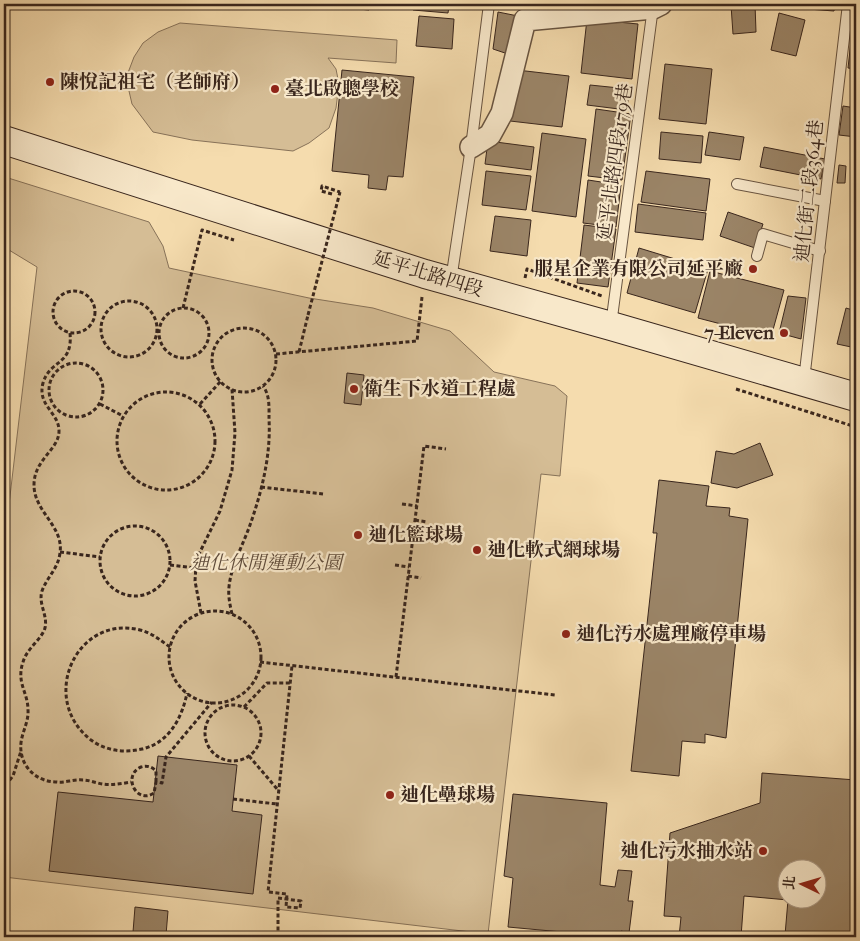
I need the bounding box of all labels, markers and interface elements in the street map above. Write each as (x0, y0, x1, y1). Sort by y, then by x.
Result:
place label: 陳悅記祖宅（老師府） (60, 71, 250, 93)
marker: 陳悅記祖宅（老師府） (44, 76, 56, 88)
place label: 臺北啟聰學校 (285, 78, 399, 100)
street label: 延平北路四段179巷 (593, 82, 637, 242)
marker: 臺北啟聰學校 (269, 83, 281, 95)
street label: 迪化街二段364巷 (791, 119, 827, 263)
street label: 延平北路四段 (370, 247, 486, 301)
place label: 服星企業有限公司延平廠 (534, 258, 743, 280)
marker: 服星企業有限公司延平廠 (747, 263, 759, 275)
place label: 7-Eleven (703, 322, 775, 344)
marker: 7-Eleven (778, 327, 790, 339)
place label: 衛生下水道工程處 (364, 378, 516, 400)
marker: 衛生下水道工程處 (348, 383, 360, 395)
place label: 迪化籃球場 (368, 524, 463, 546)
marker: 迪化籃球場 (352, 529, 364, 541)
place label: 迪化軟式網球場 (487, 539, 620, 561)
marker: 迪化軟式網球場 (471, 544, 483, 556)
park label: 迪化休閒運動公園 (190, 552, 345, 574)
place label: 迪化汚水處理廠停車場 (576, 623, 766, 645)
marker: 迪化汚水處理廠停車場 (560, 628, 572, 640)
place label: 迪化壘球場 (400, 784, 495, 806)
marker: 迪化壘球場 (384, 789, 396, 801)
place label: 迪化污水抽水站 (620, 840, 753, 862)
marker: 迪化污水抽水站 (757, 845, 769, 857)
north arrow (778, 858, 828, 908)
text: 北 (780, 875, 799, 891)

